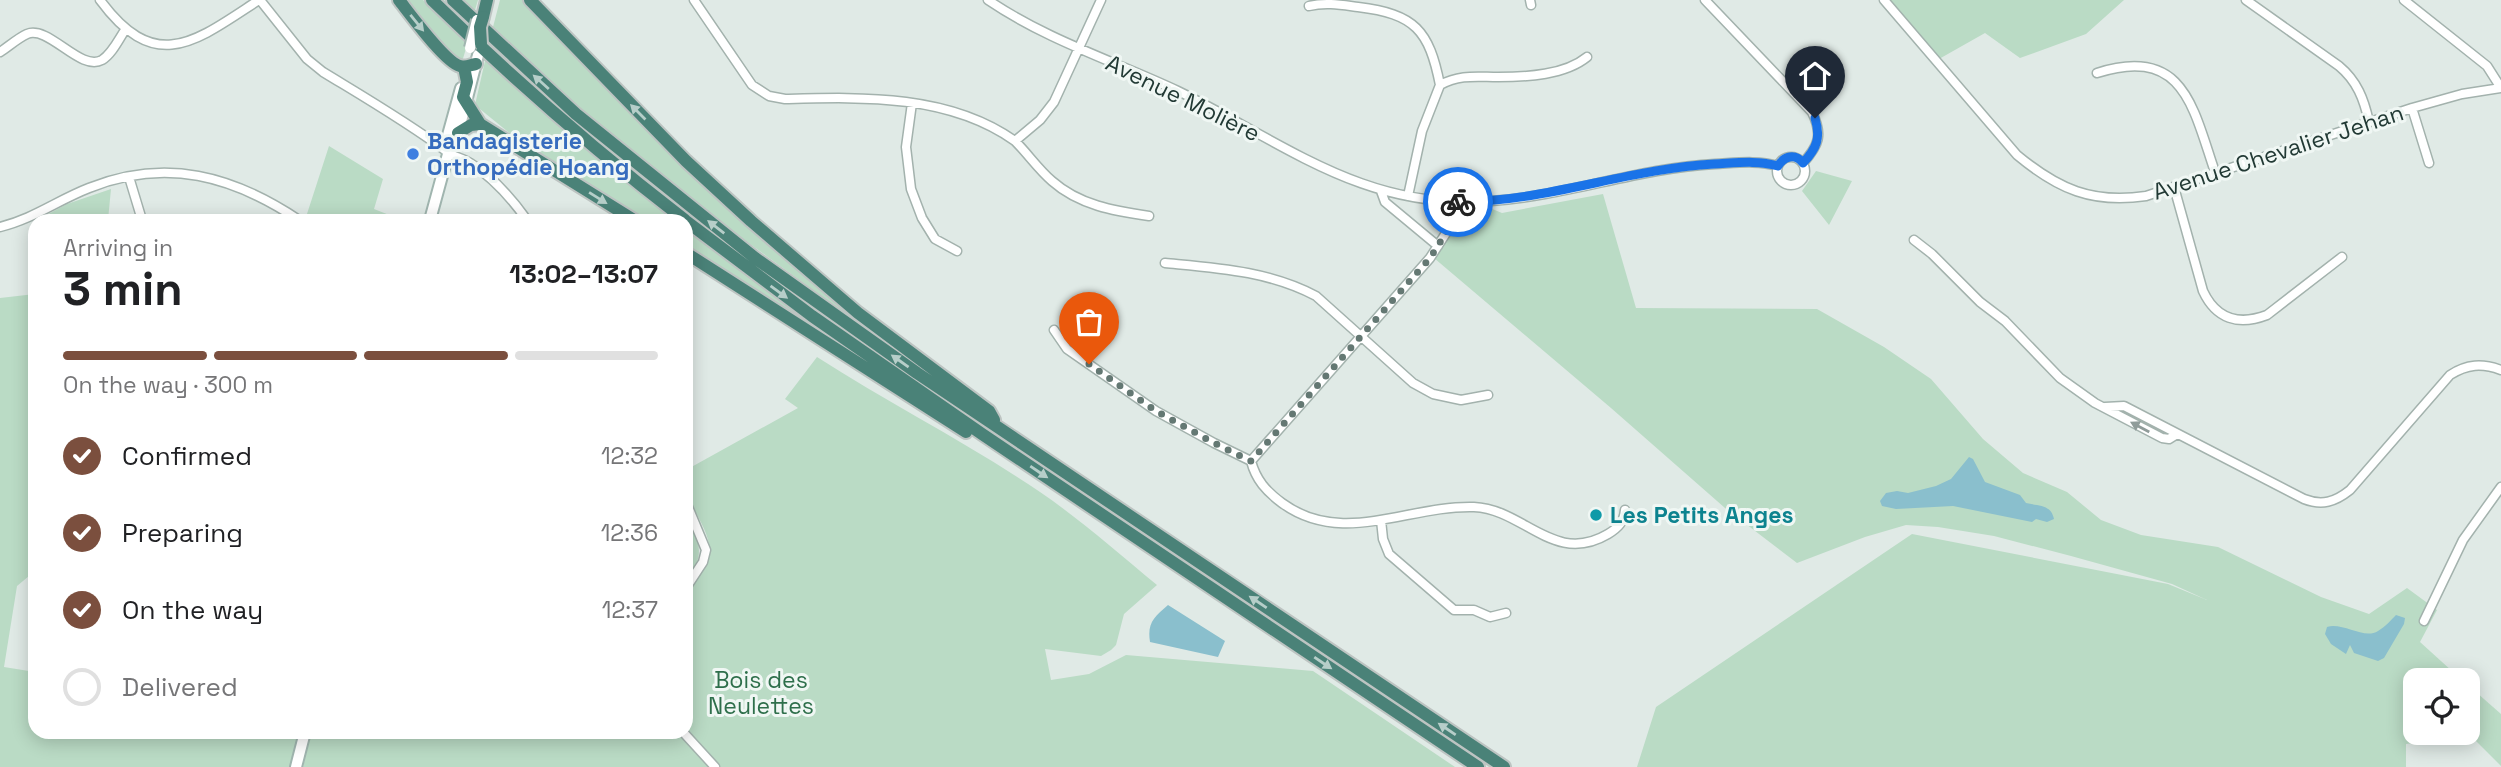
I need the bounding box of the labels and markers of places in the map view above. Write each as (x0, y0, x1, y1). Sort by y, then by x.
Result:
pin (1785, 46, 1845, 118)
place label: Bandagisterie Orthopédie Hoang (427, 126, 630, 182)
marker: Bandagisterie Orthopédie Hoang (405, 146, 421, 162)
pin (1059, 292, 1119, 364)
place label: Les Petits Anges (1610, 500, 1794, 530)
marker: Les Petits Anges (1588, 507, 1604, 523)

